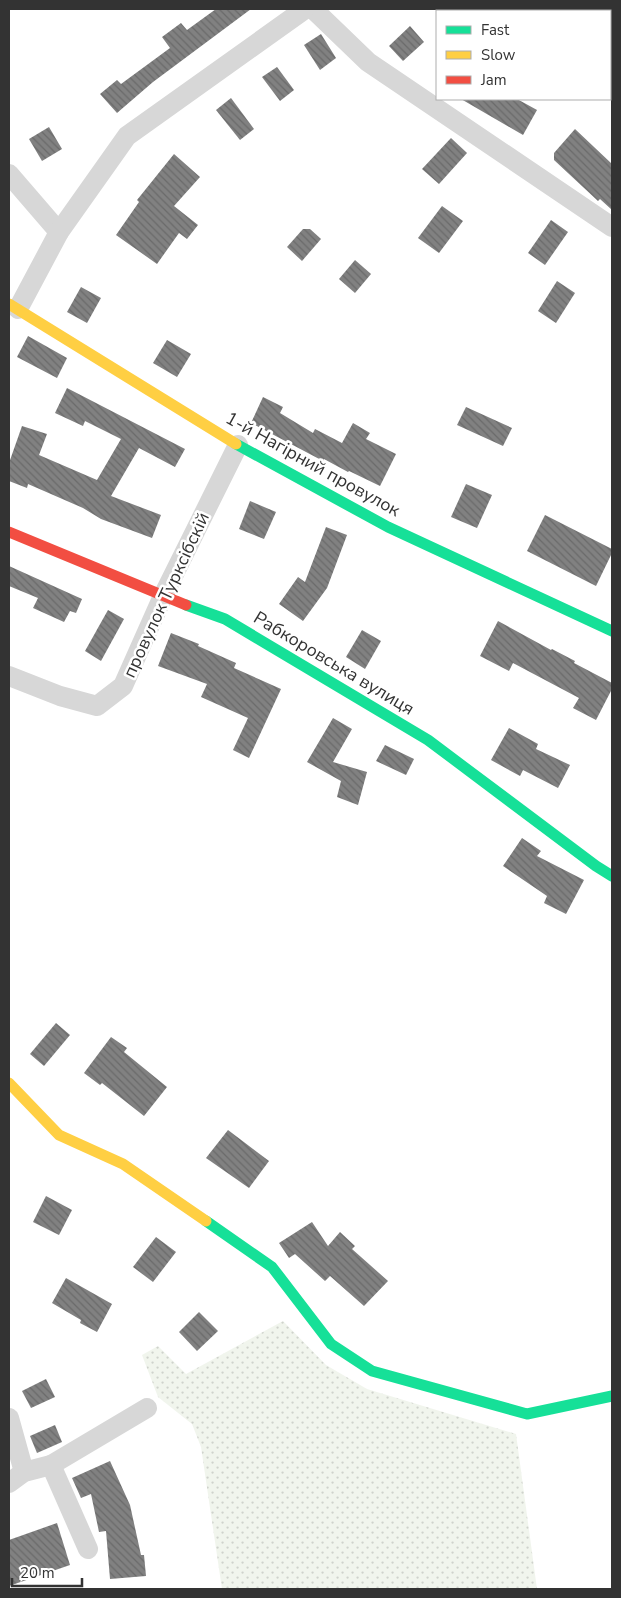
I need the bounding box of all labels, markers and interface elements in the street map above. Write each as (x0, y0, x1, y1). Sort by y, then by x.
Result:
legend (436, 10, 611, 100)
text: Fast (481, 20, 510, 40)
text: Slow (481, 45, 516, 65)
text: Jam (480, 70, 507, 90)
street label: 1-й Нагірний провулок (221, 406, 405, 522)
street label: провулок Турксібскій (117, 508, 215, 682)
street label: Рабкоровська вулиця (249, 605, 419, 721)
scale bar (12, 1556, 82, 1588)
text: 20 m (20, 1563, 55, 1583)

